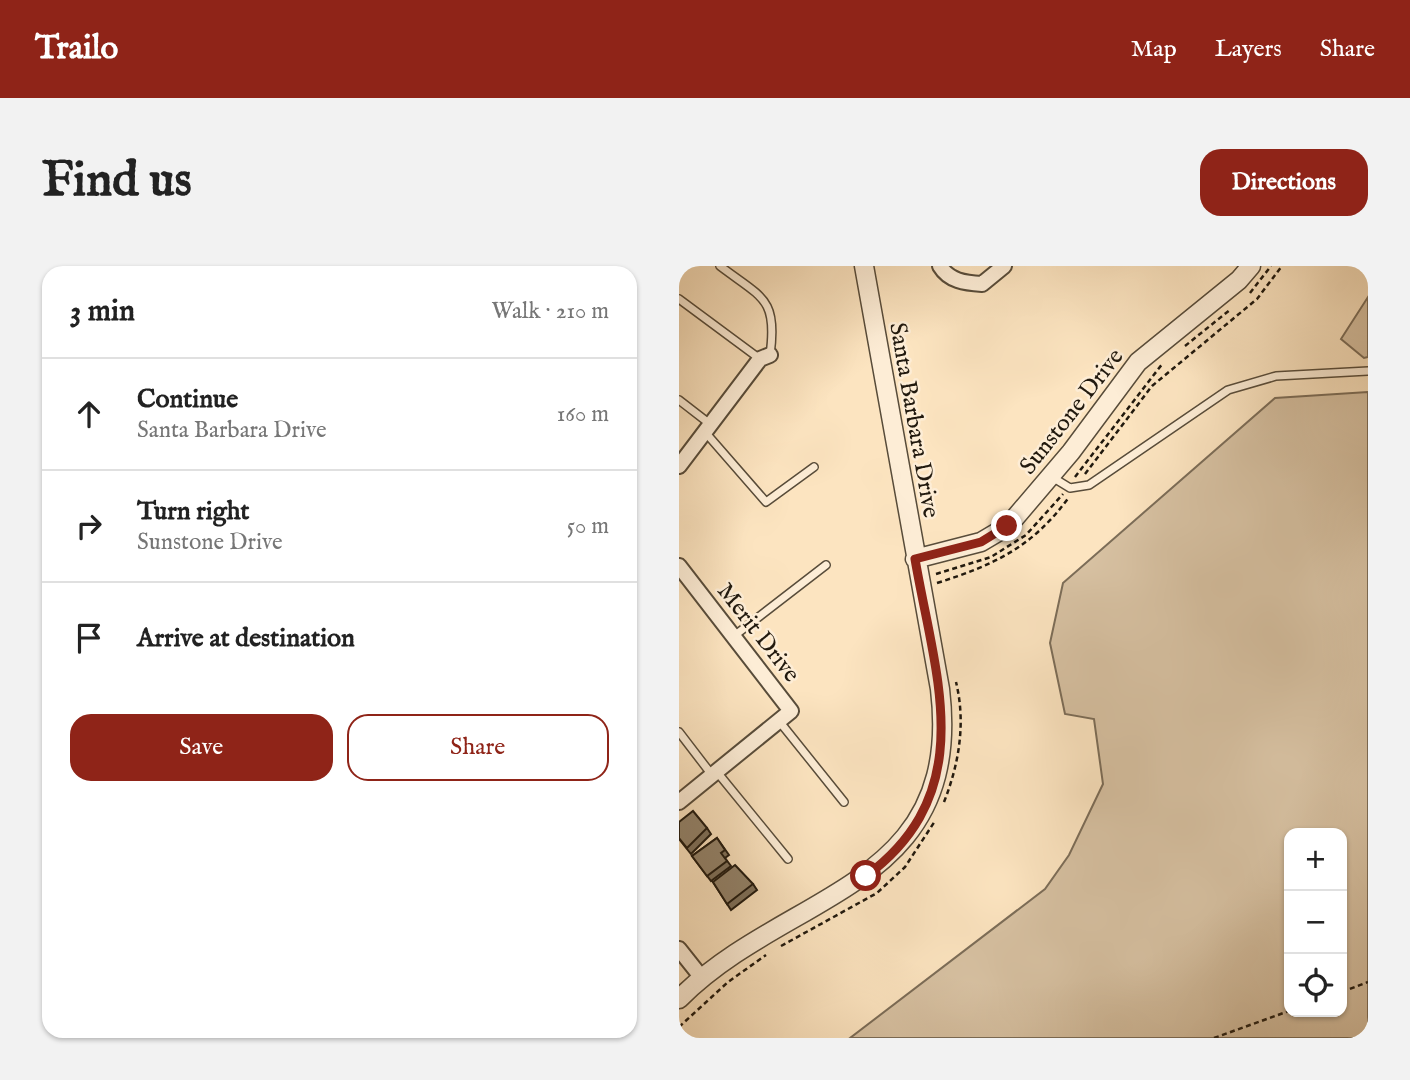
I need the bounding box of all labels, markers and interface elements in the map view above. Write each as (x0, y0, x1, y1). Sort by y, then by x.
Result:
text: Trailo (35, 28, 118, 70)
text: Map (1131, 34, 1177, 65)
text: Layers (1215, 34, 1282, 65)
text: Share (1320, 34, 1375, 65)
button: Directions (1200, 149, 1368, 216)
text: Find us (42, 151, 192, 213)
text: 3 min (70, 293, 135, 331)
text: Walk · 210 m (492, 297, 609, 326)
street label: Santa Barbara Drive (881, 320, 946, 520)
street label: Sunstone Drive (1013, 343, 1131, 481)
text: Continue (137, 383, 238, 416)
icon: ahead (70, 395, 108, 433)
text: 160 m (557, 400, 609, 429)
text: Santa Barbara Drive (137, 416, 327, 445)
text: Turn right (137, 495, 250, 528)
icon: right (70, 507, 108, 545)
route end (991, 510, 1022, 541)
text: 50 m (567, 512, 609, 541)
text: Sunstone Drive (137, 528, 283, 557)
street label: Merit Drive (709, 577, 806, 689)
icon: arrive (70, 619, 108, 657)
text: Arrive at destination (137, 622, 355, 655)
button: Save (70, 714, 333, 781)
button: Share (347, 714, 609, 781)
map controls (1284, 828, 1347, 1017)
button: + (1284, 828, 1347, 891)
route start (850, 860, 881, 891)
button: − (1284, 891, 1347, 954)
button: locate (1284, 954, 1347, 1017)

